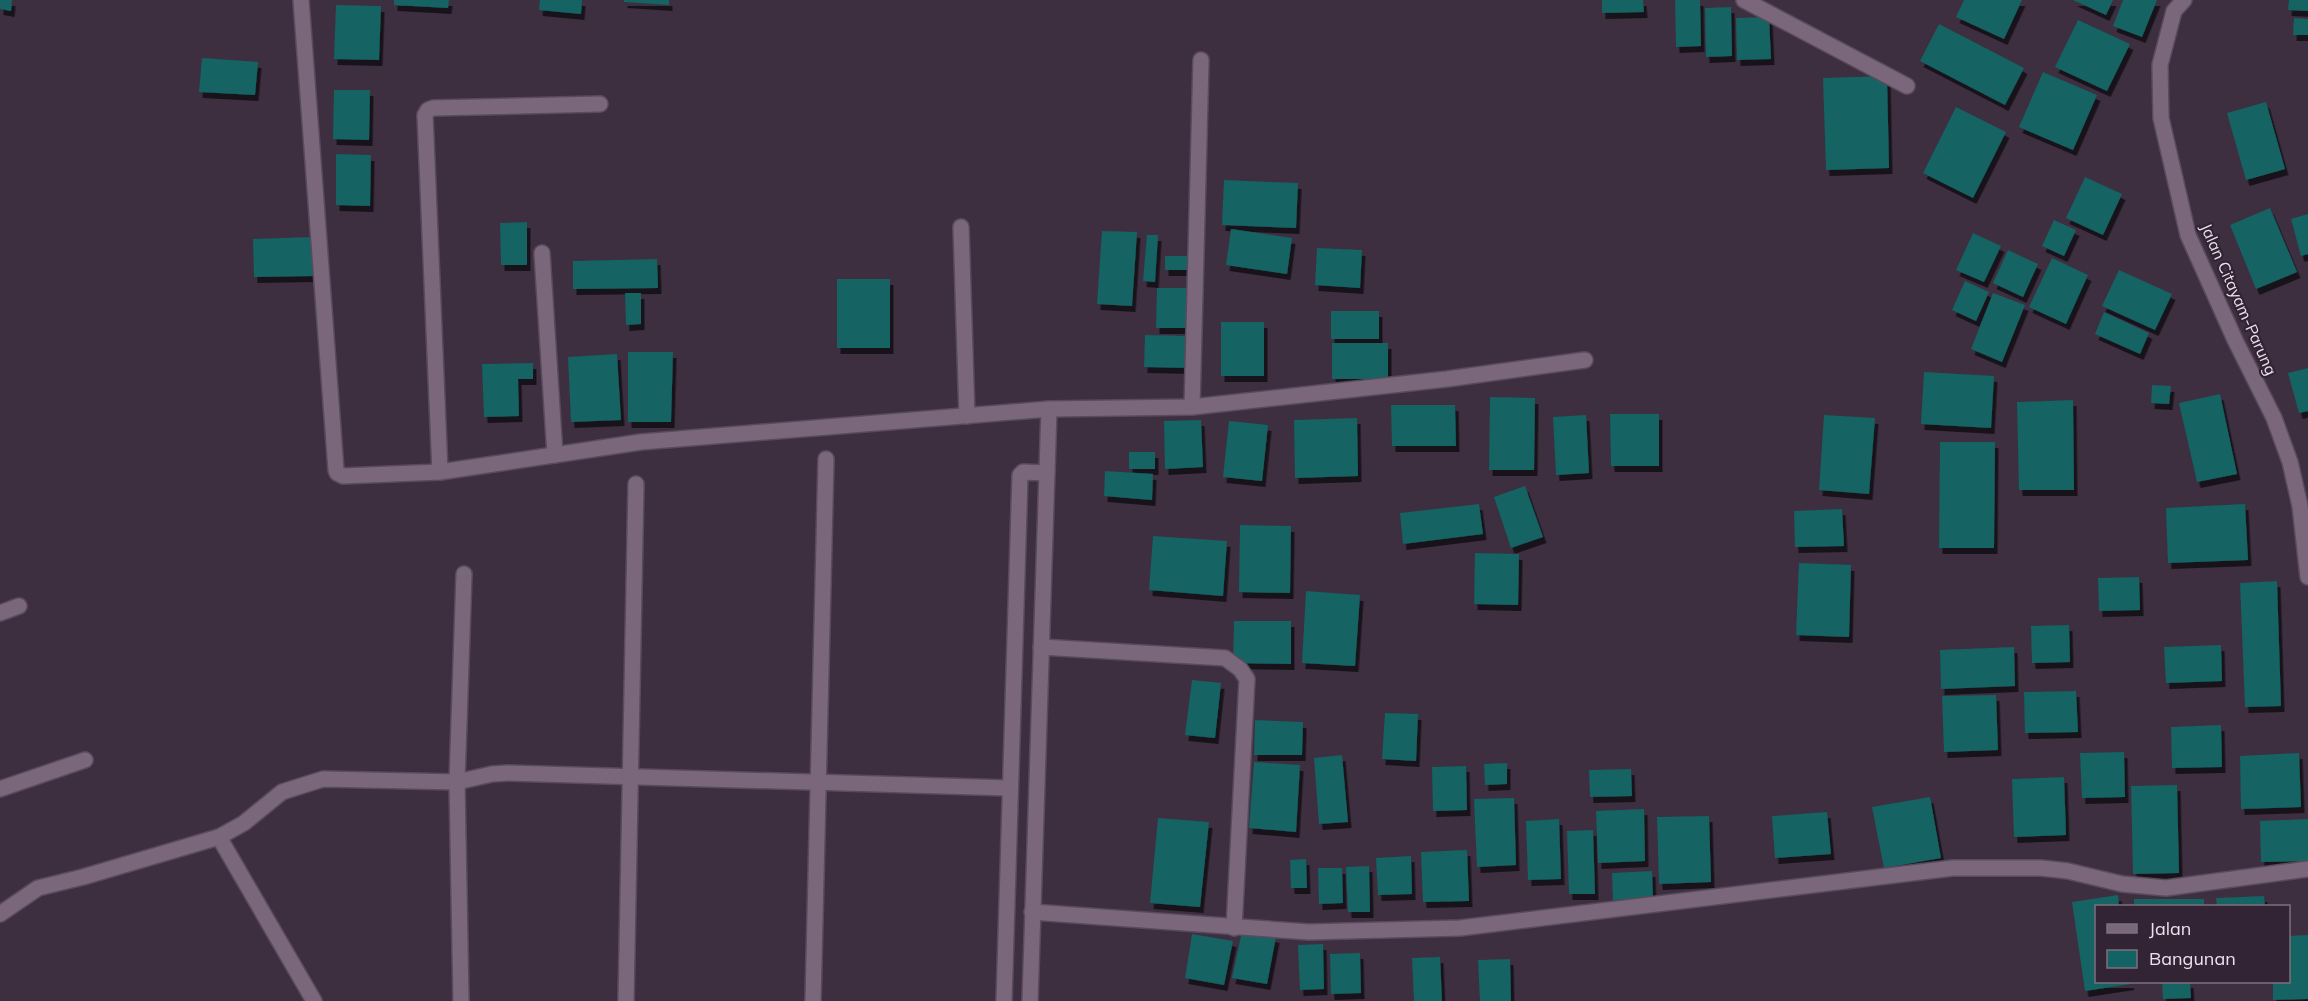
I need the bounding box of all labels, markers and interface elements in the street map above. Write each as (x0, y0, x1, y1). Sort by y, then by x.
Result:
street label: Jalan Citayam-Parung (2196, 220, 2282, 378)
legend (2095, 905, 2290, 983)
text: Jalan (2149, 917, 2191, 940)
text: Bangunan (2149, 947, 2236, 970)

